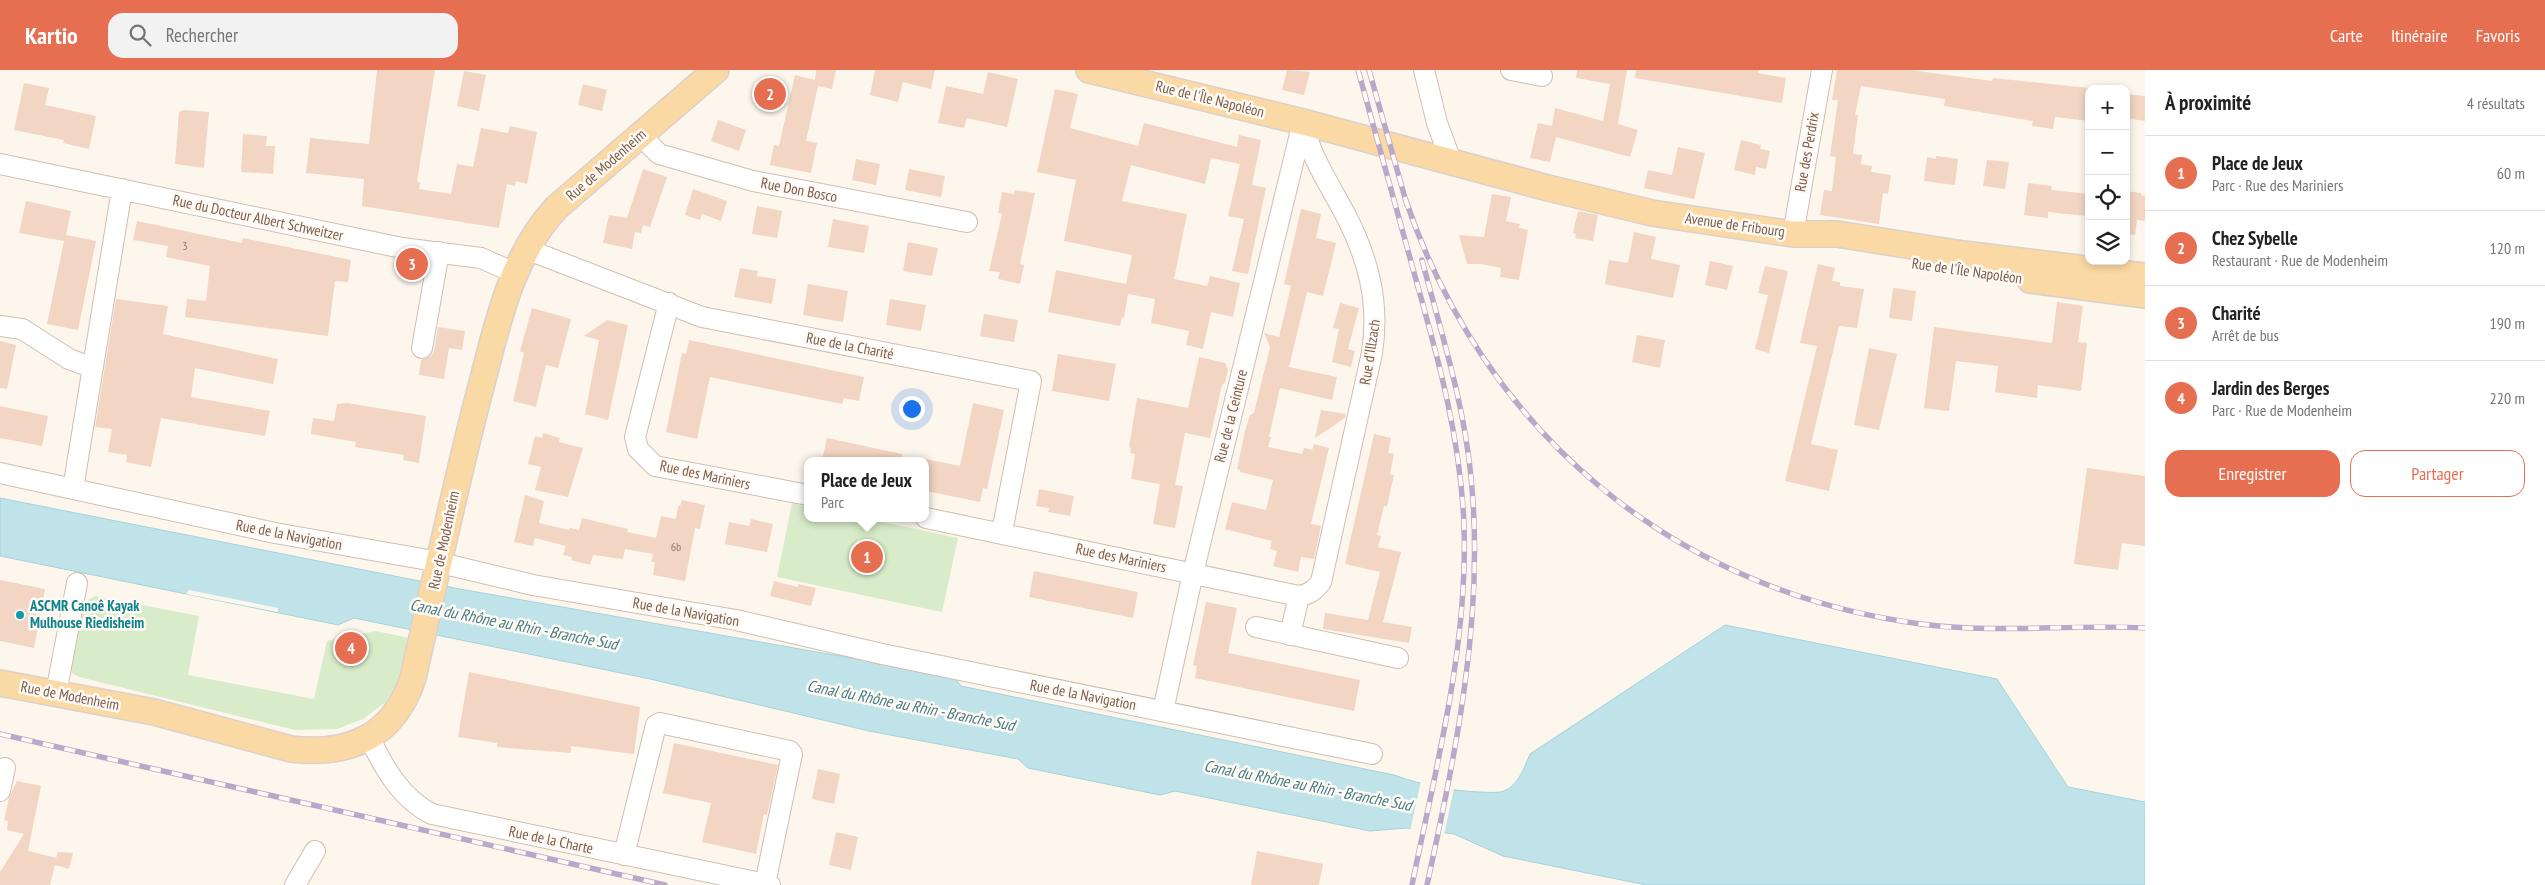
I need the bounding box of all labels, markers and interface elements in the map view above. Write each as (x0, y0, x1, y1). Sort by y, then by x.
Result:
search box (108, 13, 458, 58)
text: Kartio (25, 20, 78, 51)
icon: search (126, 21, 154, 49)
text: Rechercher (166, 23, 238, 47)
text: Carte (2330, 24, 2363, 47)
text: Itinéraire (2391, 24, 2448, 47)
text: Favoris (2476, 24, 2520, 47)
pin: 2 (754, 75, 786, 113)
street label: Rue de l'Île Napoléon (1154, 76, 1266, 121)
map controls (2085, 85, 2130, 265)
button: + (2085, 85, 2130, 130)
text: À proximité (2165, 89, 2251, 116)
text: 4 résultats (2467, 93, 2525, 113)
street label: Rue des Perdrix (1790, 111, 1823, 193)
street label: Rue de Modenheim (562, 125, 650, 205)
button: − (2085, 130, 2130, 175)
text: Place de Jeux (2212, 151, 2303, 175)
text: 1 (2177, 163, 2185, 183)
text: 60 m (2497, 163, 2525, 183)
street label: Rue Don Bosco (759, 173, 839, 206)
button: locate (2085, 175, 2130, 220)
text: Parc · Rue des Mariniers (2212, 175, 2343, 195)
street label: Rue du Docteur Albert Schweitzer (171, 190, 346, 245)
street label: Avenue de Fribourg (1684, 208, 1786, 241)
button: layers (2085, 220, 2130, 265)
text: Chez Sybelle (2212, 226, 2298, 250)
house number: 3 (182, 238, 188, 253)
text: 2 (2177, 238, 2185, 258)
text: 120 m (2490, 238, 2525, 258)
pin: 3 (396, 245, 428, 283)
text: Restaurant · Rue de Modenheim (2212, 250, 2388, 270)
street label: Rue de l'Île Napoléon (1911, 253, 2023, 288)
text: Charité (2212, 301, 2261, 325)
text: 3 (2177, 313, 2185, 333)
text: 190 m (2490, 313, 2525, 333)
street label: Rue d'Illzach (1355, 318, 1384, 386)
text: Arrêt de bus (2212, 325, 2279, 345)
street label: Rue de la Charité (805, 328, 895, 363)
street label: Rue de la Ceinture (1210, 367, 1251, 464)
text: Jardin des Berges (2212, 376, 2329, 400)
text: 4 (2177, 388, 2185, 408)
text: 220 m (2490, 388, 2525, 408)
your location (899, 396, 925, 422)
text: Parc · Rue de Modenheim (2212, 400, 2352, 420)
button: Enregistrer (2165, 450, 2340, 497)
button: Partager (2350, 450, 2525, 497)
street label: Rue des Mariniers (658, 456, 752, 493)
popup (804, 457, 929, 522)
text: Place de Jeux (821, 468, 912, 492)
street label: Rue de Modenheim (424, 489, 463, 591)
text: Parc (821, 492, 844, 512)
street label: Rue de la Navigation (234, 515, 344, 554)
pin: 1 (851, 538, 883, 576)
house number: 6b (671, 539, 681, 554)
street label: Rue des Mariniers (1074, 539, 1168, 576)
street label: Rue de la Navigation (631, 593, 741, 630)
water label: Canal du Rhône au Rhin - Branche Sud (409, 594, 621, 654)
place label: ASCMR Canoê Kayak Mulhouse Riedisheim (29, 596, 144, 632)
marker: ASCMR Canoê Kayak Mulhouse Riedisheim (14, 609, 26, 621)
pin: 4 (335, 629, 367, 667)
water label: Canal du Rhône au Rhin - Branche Sud (806, 675, 1018, 735)
street label: Rue de la Navigation (1028, 675, 1138, 714)
street label: Rue de Modenheim (19, 677, 121, 714)
water label: Canal du Rhône au Rhin - Branche Sud (1203, 755, 1415, 815)
street label: Rue de la Charte (507, 821, 595, 858)

